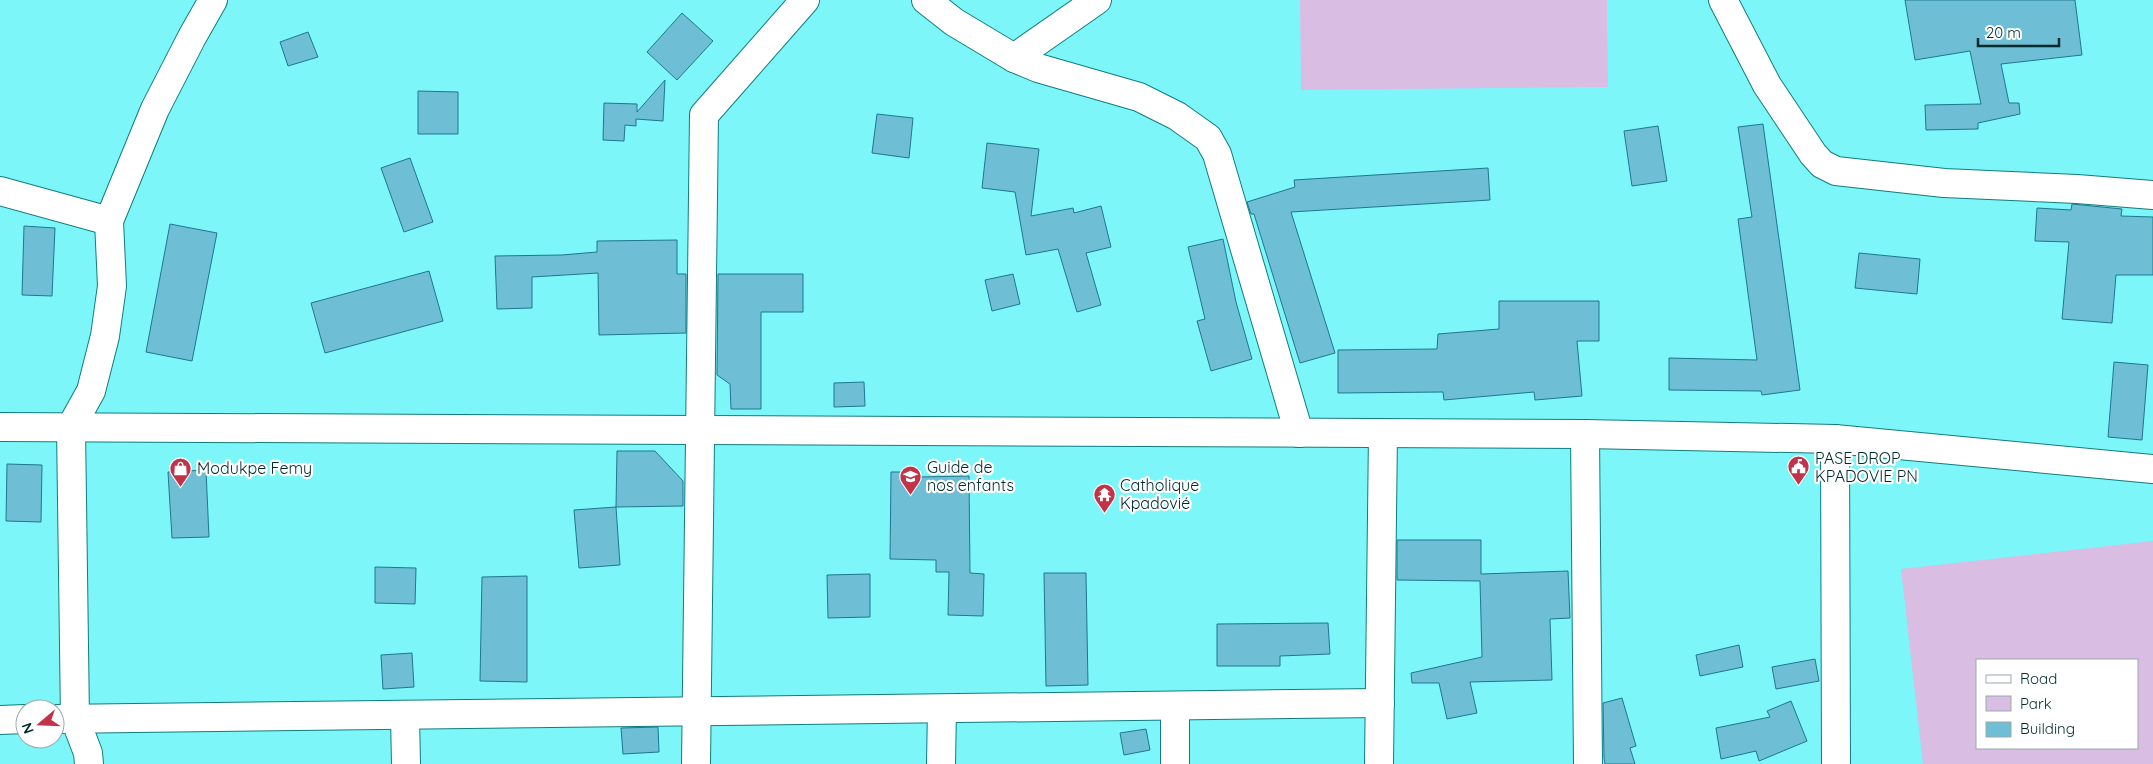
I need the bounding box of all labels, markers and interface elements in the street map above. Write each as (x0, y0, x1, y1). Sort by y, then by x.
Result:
scale bar (1978, 15, 2059, 47)
text: 20 m (1986, 23, 2021, 42)
place label: PASE DROP KPADOVIE PN (1815, 448, 1918, 486)
public building icon: PASE DROP KPADOVIE PN (1787, 455, 1811, 486)
shop icon: Modukpe Femy (169, 456, 193, 487)
place label: Guide de nos enfants (927, 457, 1014, 495)
place label: Modukpe Femy (197, 458, 312, 478)
school or university icon: Guide de nos enfants (899, 464, 923, 495)
place label: Catholique Kpadovié (1120, 475, 1199, 513)
temple icon: Catholique Kpadovié (1092, 482, 1116, 513)
legend (1976, 659, 2138, 749)
text: Road (2020, 669, 2057, 688)
text: Park (2020, 694, 2052, 713)
north arrow (15, 699, 65, 749)
text: Building (2020, 719, 2075, 738)
text: N (18, 720, 38, 736)

